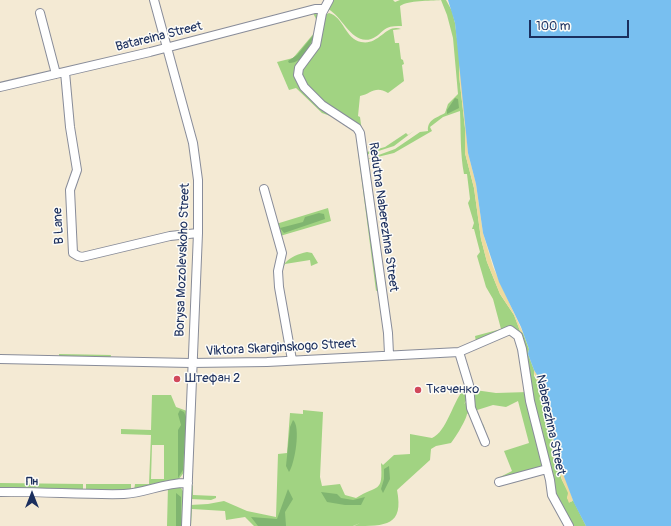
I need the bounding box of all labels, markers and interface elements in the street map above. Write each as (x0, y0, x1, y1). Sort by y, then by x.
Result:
scale bar (531, 12, 631, 38)
street label: Batareina Street (114, 19, 204, 55)
text: 100 m (536, 19, 570, 34)
street label: Redutna Naberezhna Street (365, 141, 401, 293)
street label: Borysa Mozolevskoho Street (173, 183, 193, 337)
street label: B Lane (50, 207, 68, 245)
street label: Viktora Skarginskogo Street (205, 336, 357, 360)
place label: Штефан 2 (185, 371, 240, 387)
street label: Naberezhna Street (532, 373, 568, 477)
marker: Штефан 2 (172, 374, 182, 384)
place label: Ткаченко (426, 382, 479, 398)
marker: Ткаченко (413, 385, 423, 395)
north arrow (12, 474, 52, 514)
text: Пн (26, 475, 38, 488)

